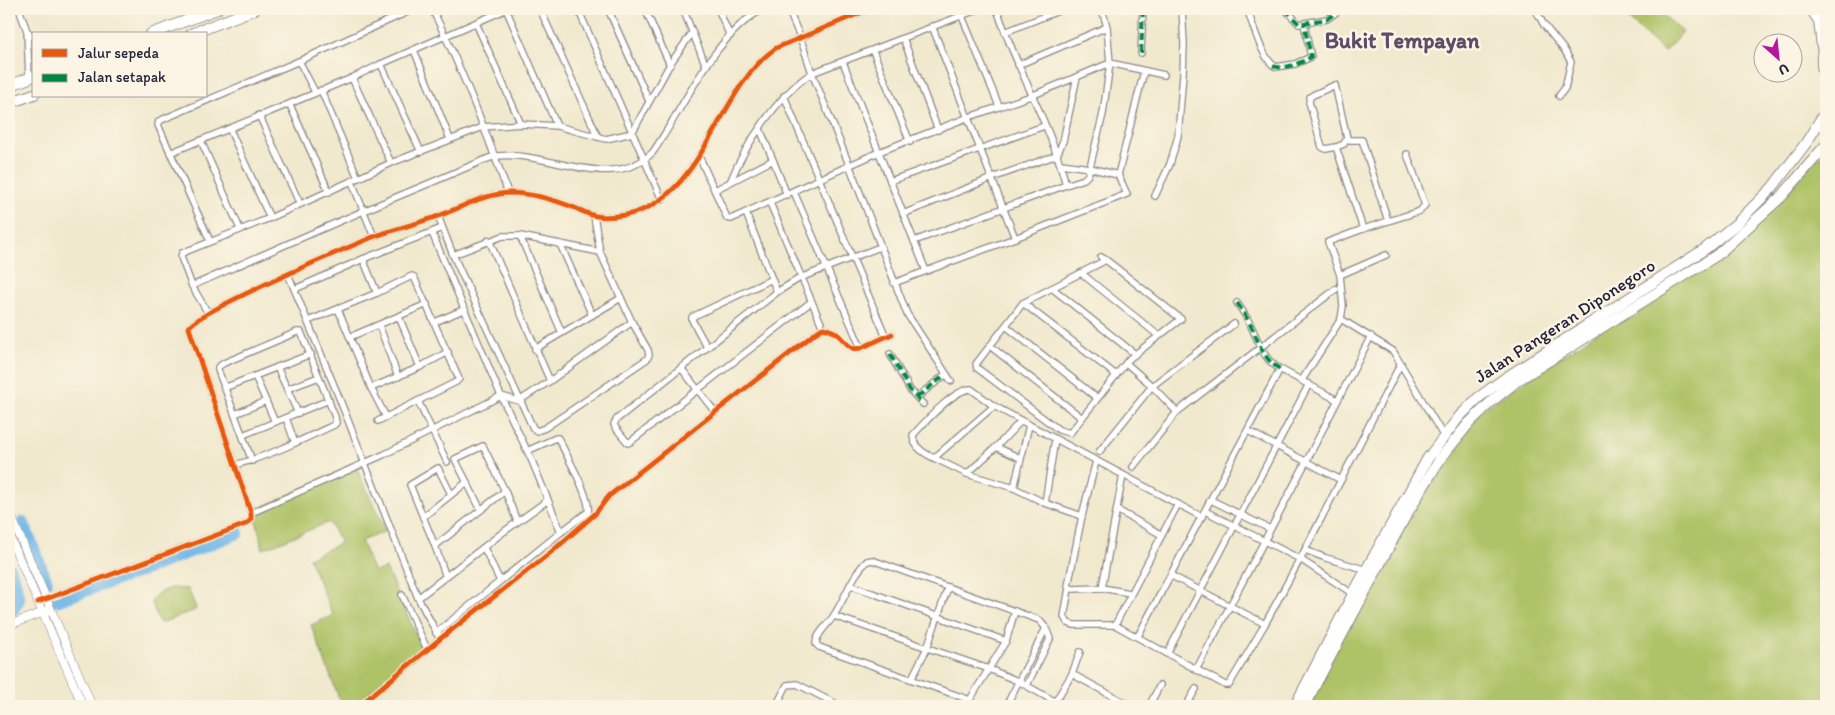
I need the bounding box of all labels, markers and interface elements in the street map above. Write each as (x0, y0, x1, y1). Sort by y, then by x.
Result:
district label: Bukit Tempayan (1325, 27, 1480, 54)
legend (32, 32, 208, 98)
north arrow (1752, 32, 1802, 82)
text: Jalur sepeda (78, 44, 159, 62)
text: U (1776, 59, 1792, 79)
text: Jalan setapak (78, 68, 166, 86)
street label: Jalan Pangeran Diponegoro (1471, 254, 1659, 388)

